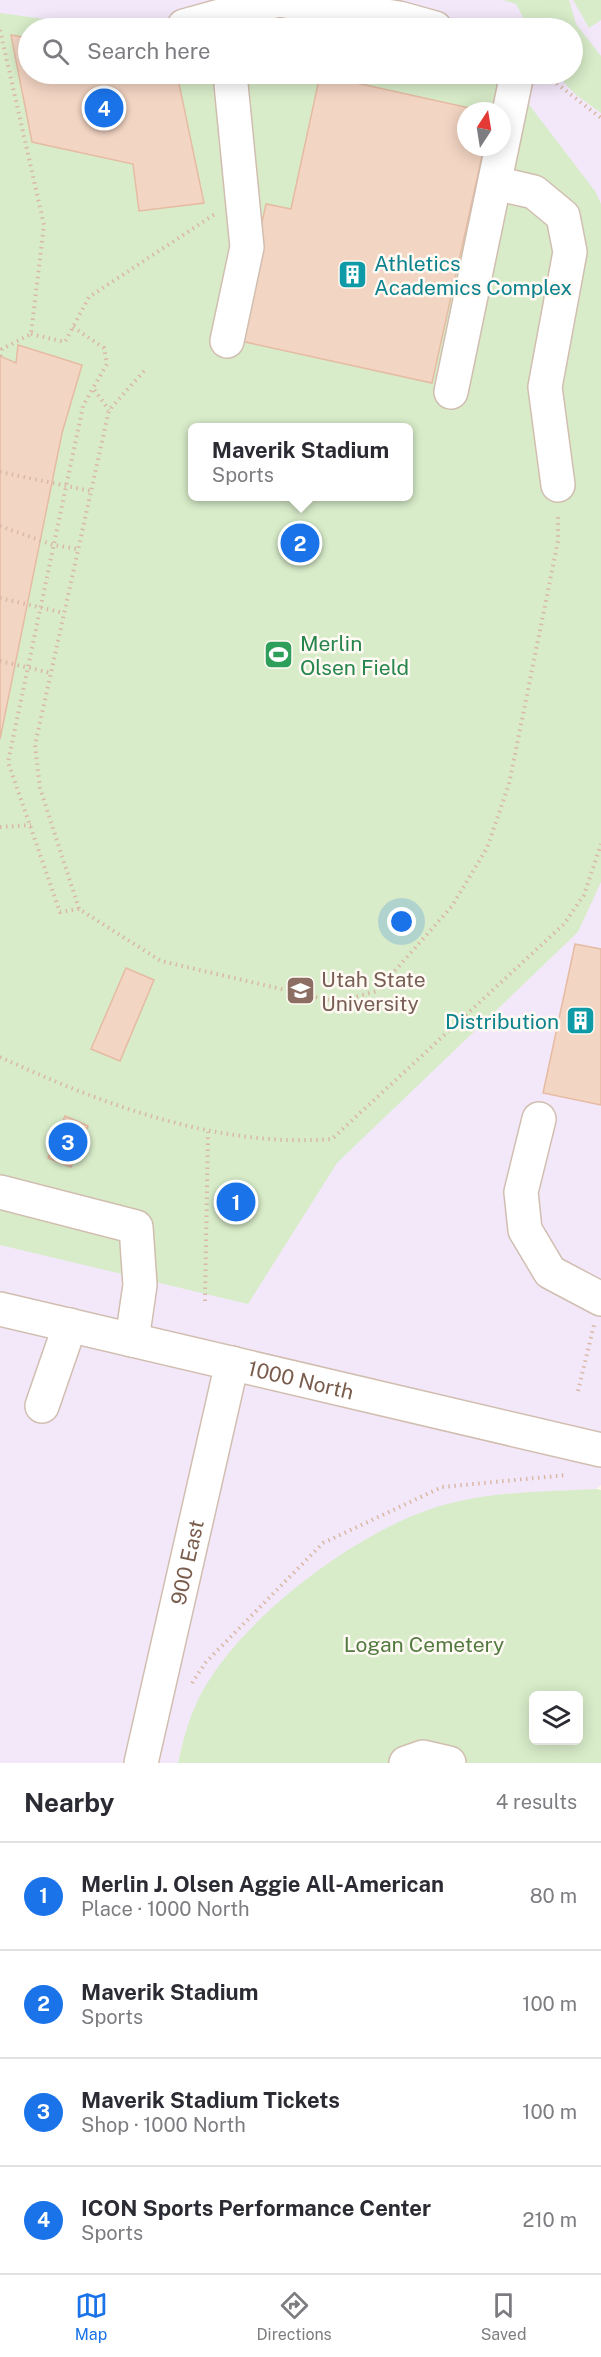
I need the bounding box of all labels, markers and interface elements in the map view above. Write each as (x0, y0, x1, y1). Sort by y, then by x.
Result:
search box (18, 18, 583, 84)
icon: search (39, 35, 72, 68)
text: Search here (87, 38, 211, 64)
pin: 4 (84, 86, 124, 130)
north arrow (457, 102, 511, 156)
place label: Athletics Academics Complex (374, 251, 572, 300)
building icon: Athletics Academics Complex (337, 259, 369, 291)
popup (188, 423, 413, 501)
text: Maverik Stadium (212, 437, 389, 463)
text: Sports (212, 463, 274, 487)
pin: 2 (280, 520, 320, 566)
place label: Merlin Olsen Field (300, 631, 409, 680)
sports icon: Merlin Olsen Field (263, 639, 295, 671)
your location (387, 907, 416, 936)
place label: Utah State University (321, 967, 426, 1016)
school or university icon: Utah State University (284, 975, 316, 1007)
building icon: Distribution (564, 1005, 596, 1037)
place label: Distribution (445, 1009, 559, 1034)
pin: 3 (48, 1120, 88, 1164)
pin: 1 (216, 1180, 256, 1224)
street label: 1000 North (246, 1355, 356, 1404)
street label: 900 East (165, 1517, 208, 1607)
park label: Logan Cemetery (344, 1632, 504, 1657)
map controls (529, 1691, 583, 1745)
button: layers (529, 1691, 583, 1745)
text: Nearby (24, 1787, 114, 1818)
text: 4 results (496, 1790, 577, 1814)
text: Merlin J. Olsen Aggie All-American (81, 1871, 444, 1897)
text: 1 (39, 1884, 48, 1908)
text: 80 m (530, 1884, 577, 1908)
text: Place · 1000 North (81, 1897, 249, 1921)
text: Maverik Stadium (81, 1979, 258, 2005)
text: 2 (37, 1992, 50, 2016)
text: 100 m (522, 1992, 577, 2016)
text: Sports (81, 2005, 143, 2029)
text: Maverik Stadium Tickets (81, 2087, 340, 2113)
text: 3 (37, 2100, 50, 2124)
text: 100 m (522, 2100, 577, 2124)
text: Shop · 1000 North (81, 2113, 246, 2137)
text: ICON Sports Performance Center (81, 2195, 431, 2221)
text: 4 (37, 2208, 50, 2232)
text: 210 m (523, 2208, 577, 2232)
text: Sports (81, 2221, 143, 2245)
tab: Map (75, 2289, 108, 2344)
tab: Directions (257, 2289, 332, 2344)
tab: Saved (481, 2289, 526, 2344)

